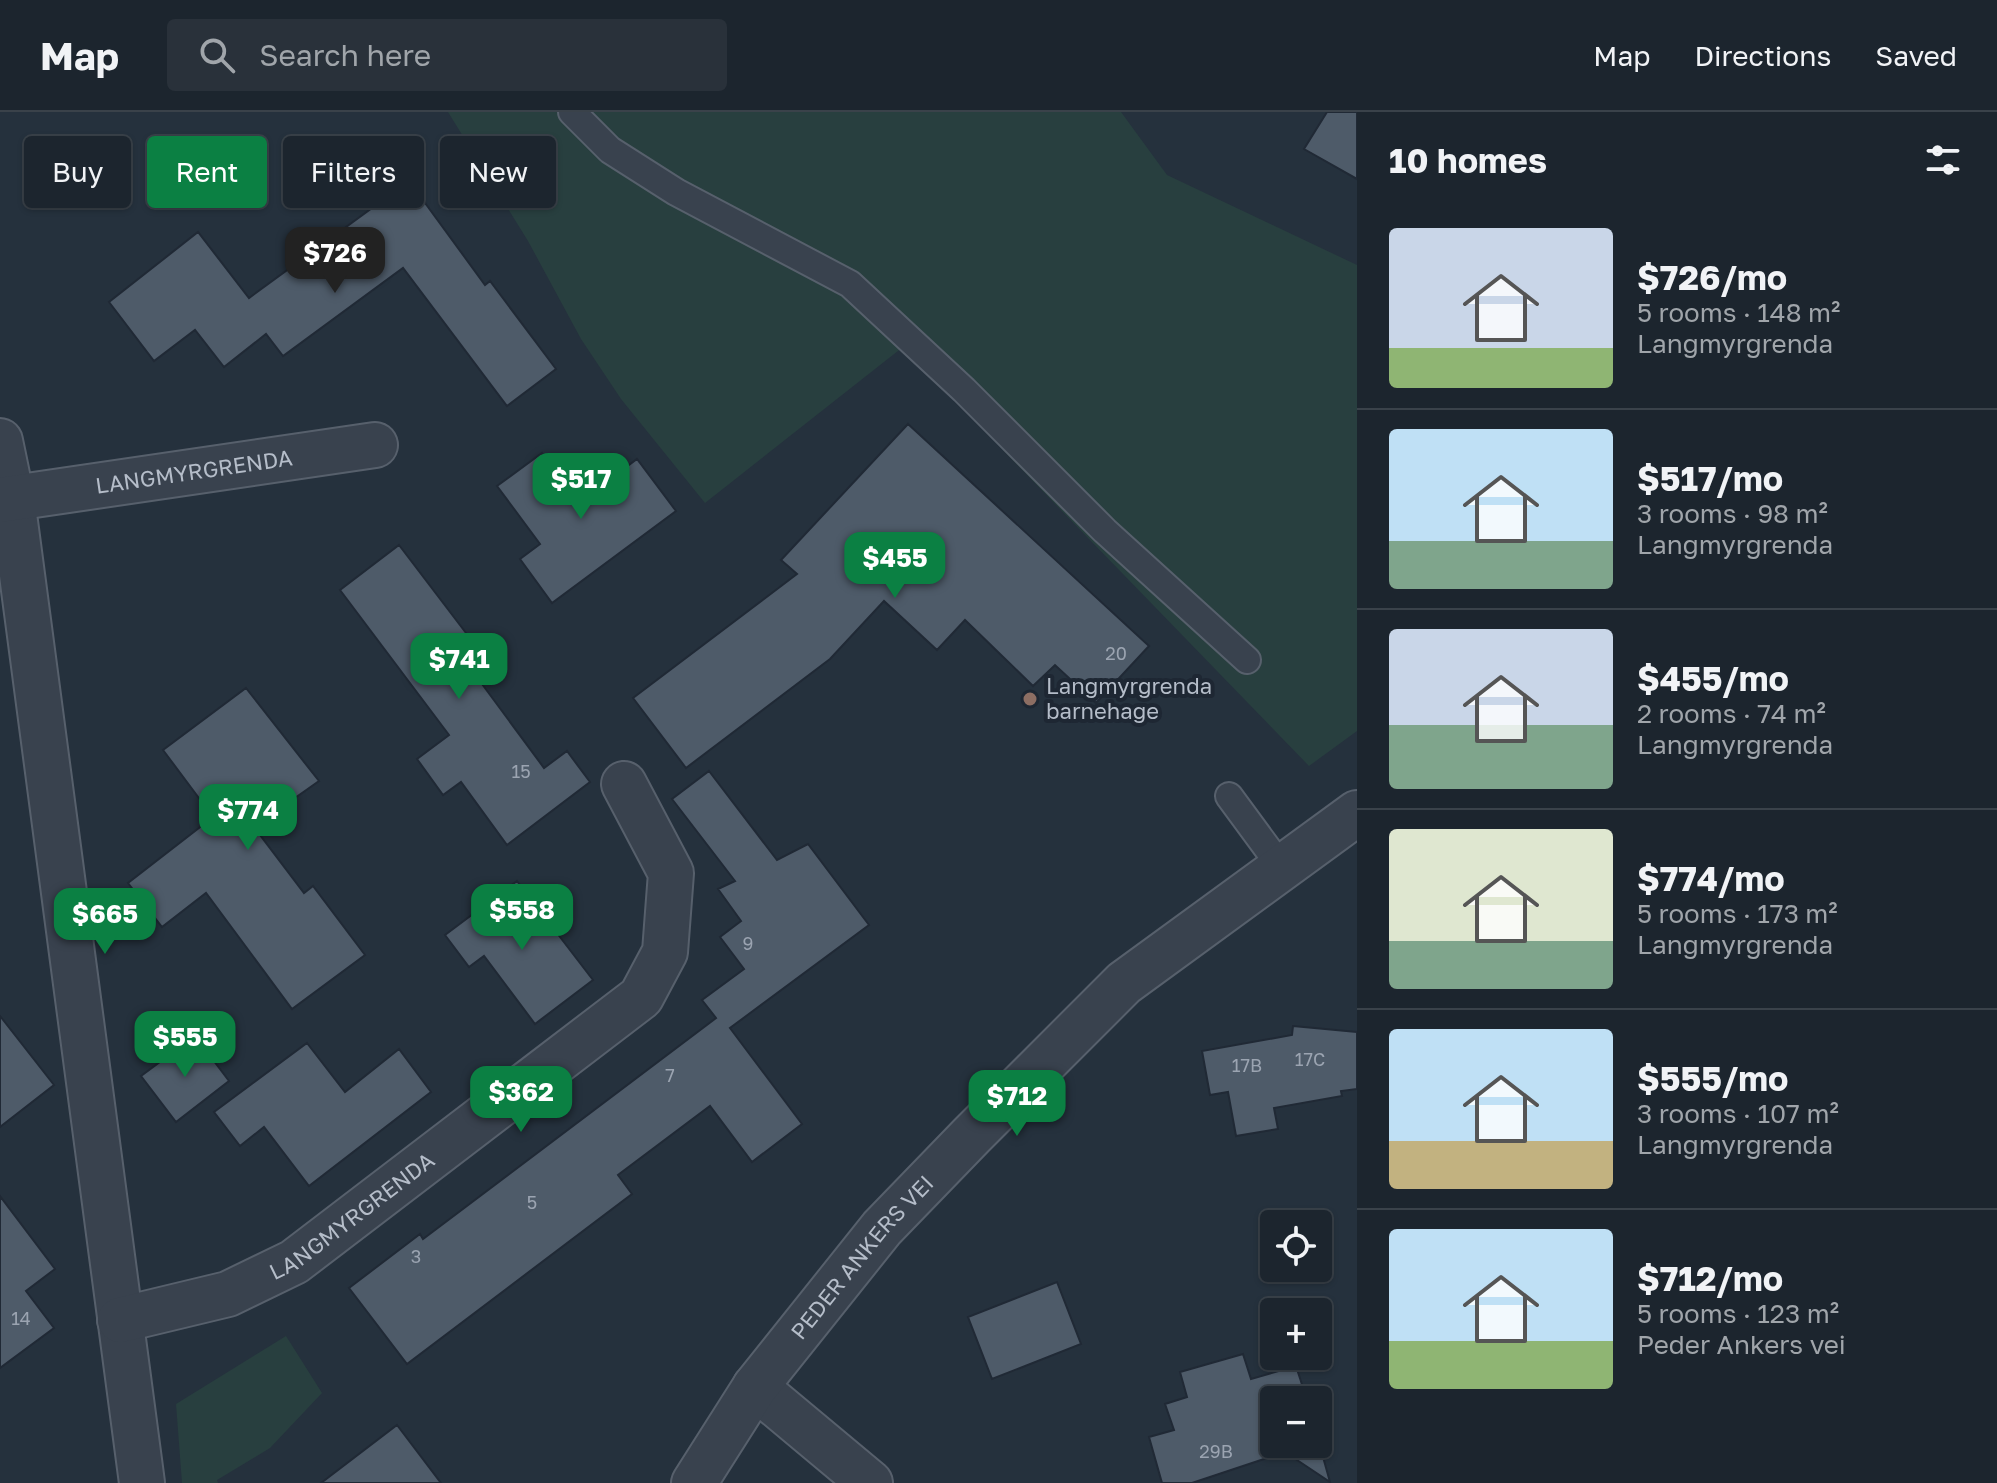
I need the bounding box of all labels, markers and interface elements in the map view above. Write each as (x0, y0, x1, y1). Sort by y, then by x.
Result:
search box (167, 19, 727, 91)
text: Map (40, 33, 119, 78)
icon: search (195, 33, 239, 77)
text: Search here (259, 37, 431, 73)
text: Map (1593, 39, 1650, 72)
text: Directions (1694, 39, 1831, 72)
text: Saved (1875, 39, 1957, 72)
chip: Buy (24, 136, 131, 208)
chip: Rent (147, 136, 267, 208)
chip: Filters (283, 136, 424, 208)
chip: New (440, 136, 556, 208)
icon: filters (1921, 138, 1965, 182)
text: 10 homes (1389, 140, 1547, 180)
pin: $726 (288, 227, 382, 295)
text: $726 (303, 237, 367, 268)
text: $726/mo (1637, 257, 1787, 297)
icon: home (1453, 260, 1549, 356)
text: 5 rooms · 148 m² (1637, 297, 1840, 328)
text: Langmyrgrenda (1637, 328, 1833, 359)
street label: LANGMYRGRENDA (94, 443, 294, 499)
pin: $517 (534, 453, 628, 521)
text: $517/mo (1637, 458, 1783, 498)
icon: home (1453, 461, 1549, 557)
text: $517 (551, 463, 611, 494)
text: 3 rooms · 98 m² (1637, 498, 1828, 529)
text: Langmyrgrenda (1637, 529, 1833, 560)
pin: $455 (848, 532, 942, 600)
text: $455 (862, 542, 928, 573)
pin: $741 (412, 633, 506, 701)
house number: 20 (1105, 642, 1127, 664)
text: $741 (428, 643, 490, 674)
text: $455/mo (1637, 658, 1789, 698)
icon: home (1453, 661, 1549, 757)
place label: Langmyrgrenda barnehage (1046, 672, 1212, 724)
marker: Langmyrgrenda barnehage (1021, 690, 1039, 708)
text: 2 rooms · 74 m² (1637, 698, 1826, 729)
text: Langmyrgrenda (1637, 729, 1833, 760)
house number: 15 (511, 760, 531, 782)
pin: $774 (201, 784, 295, 852)
text: $774 (217, 794, 279, 825)
text: $774/mo (1637, 858, 1785, 898)
icon: home (1453, 861, 1549, 957)
pin: $558 (475, 884, 569, 952)
pin: $665 (58, 888, 152, 956)
text: $558 (489, 894, 555, 925)
text: $665 (72, 898, 138, 929)
text: 5 rooms · 173 m² (1637, 898, 1838, 929)
text: Langmyrgrenda (1637, 929, 1833, 960)
house number: 9 (743, 932, 753, 954)
pin: $555 (138, 1011, 232, 1079)
text: $555 (152, 1021, 218, 1052)
house number: 17C (1295, 1048, 1325, 1070)
house number: 17B (1232, 1054, 1262, 1076)
text: $555/mo (1637, 1058, 1788, 1098)
icon: home (1453, 1061, 1549, 1157)
house number: 7 (665, 1064, 675, 1086)
pin: $362 (474, 1066, 568, 1134)
pin: $712 (970, 1070, 1064, 1138)
text: $362 (488, 1076, 554, 1107)
text: $712 (987, 1080, 1047, 1111)
text: 3 rooms · 107 m² (1637, 1098, 1839, 1129)
text: Langmyrgrenda (1637, 1129, 1833, 1160)
street label: LANGMYRGRENDA (265, 1146, 439, 1285)
street label: PEDER ANKERS VEI (785, 1169, 939, 1344)
house number: 5 (527, 1191, 537, 1213)
map controls (1260, 1210, 1332, 1458)
button: locate (1260, 1210, 1332, 1282)
house number: 3 (411, 1245, 421, 1267)
text: $712/mo (1637, 1258, 1783, 1298)
icon: home (1453, 1261, 1549, 1357)
button: + (1260, 1298, 1332, 1370)
text: 5 rooms · 123 m² (1637, 1298, 1839, 1329)
house number: 14 (11, 1307, 31, 1329)
text: Peder Ankers vei (1637, 1329, 1846, 1360)
button: − (1260, 1386, 1332, 1458)
house number: 29B (1199, 1440, 1233, 1462)

